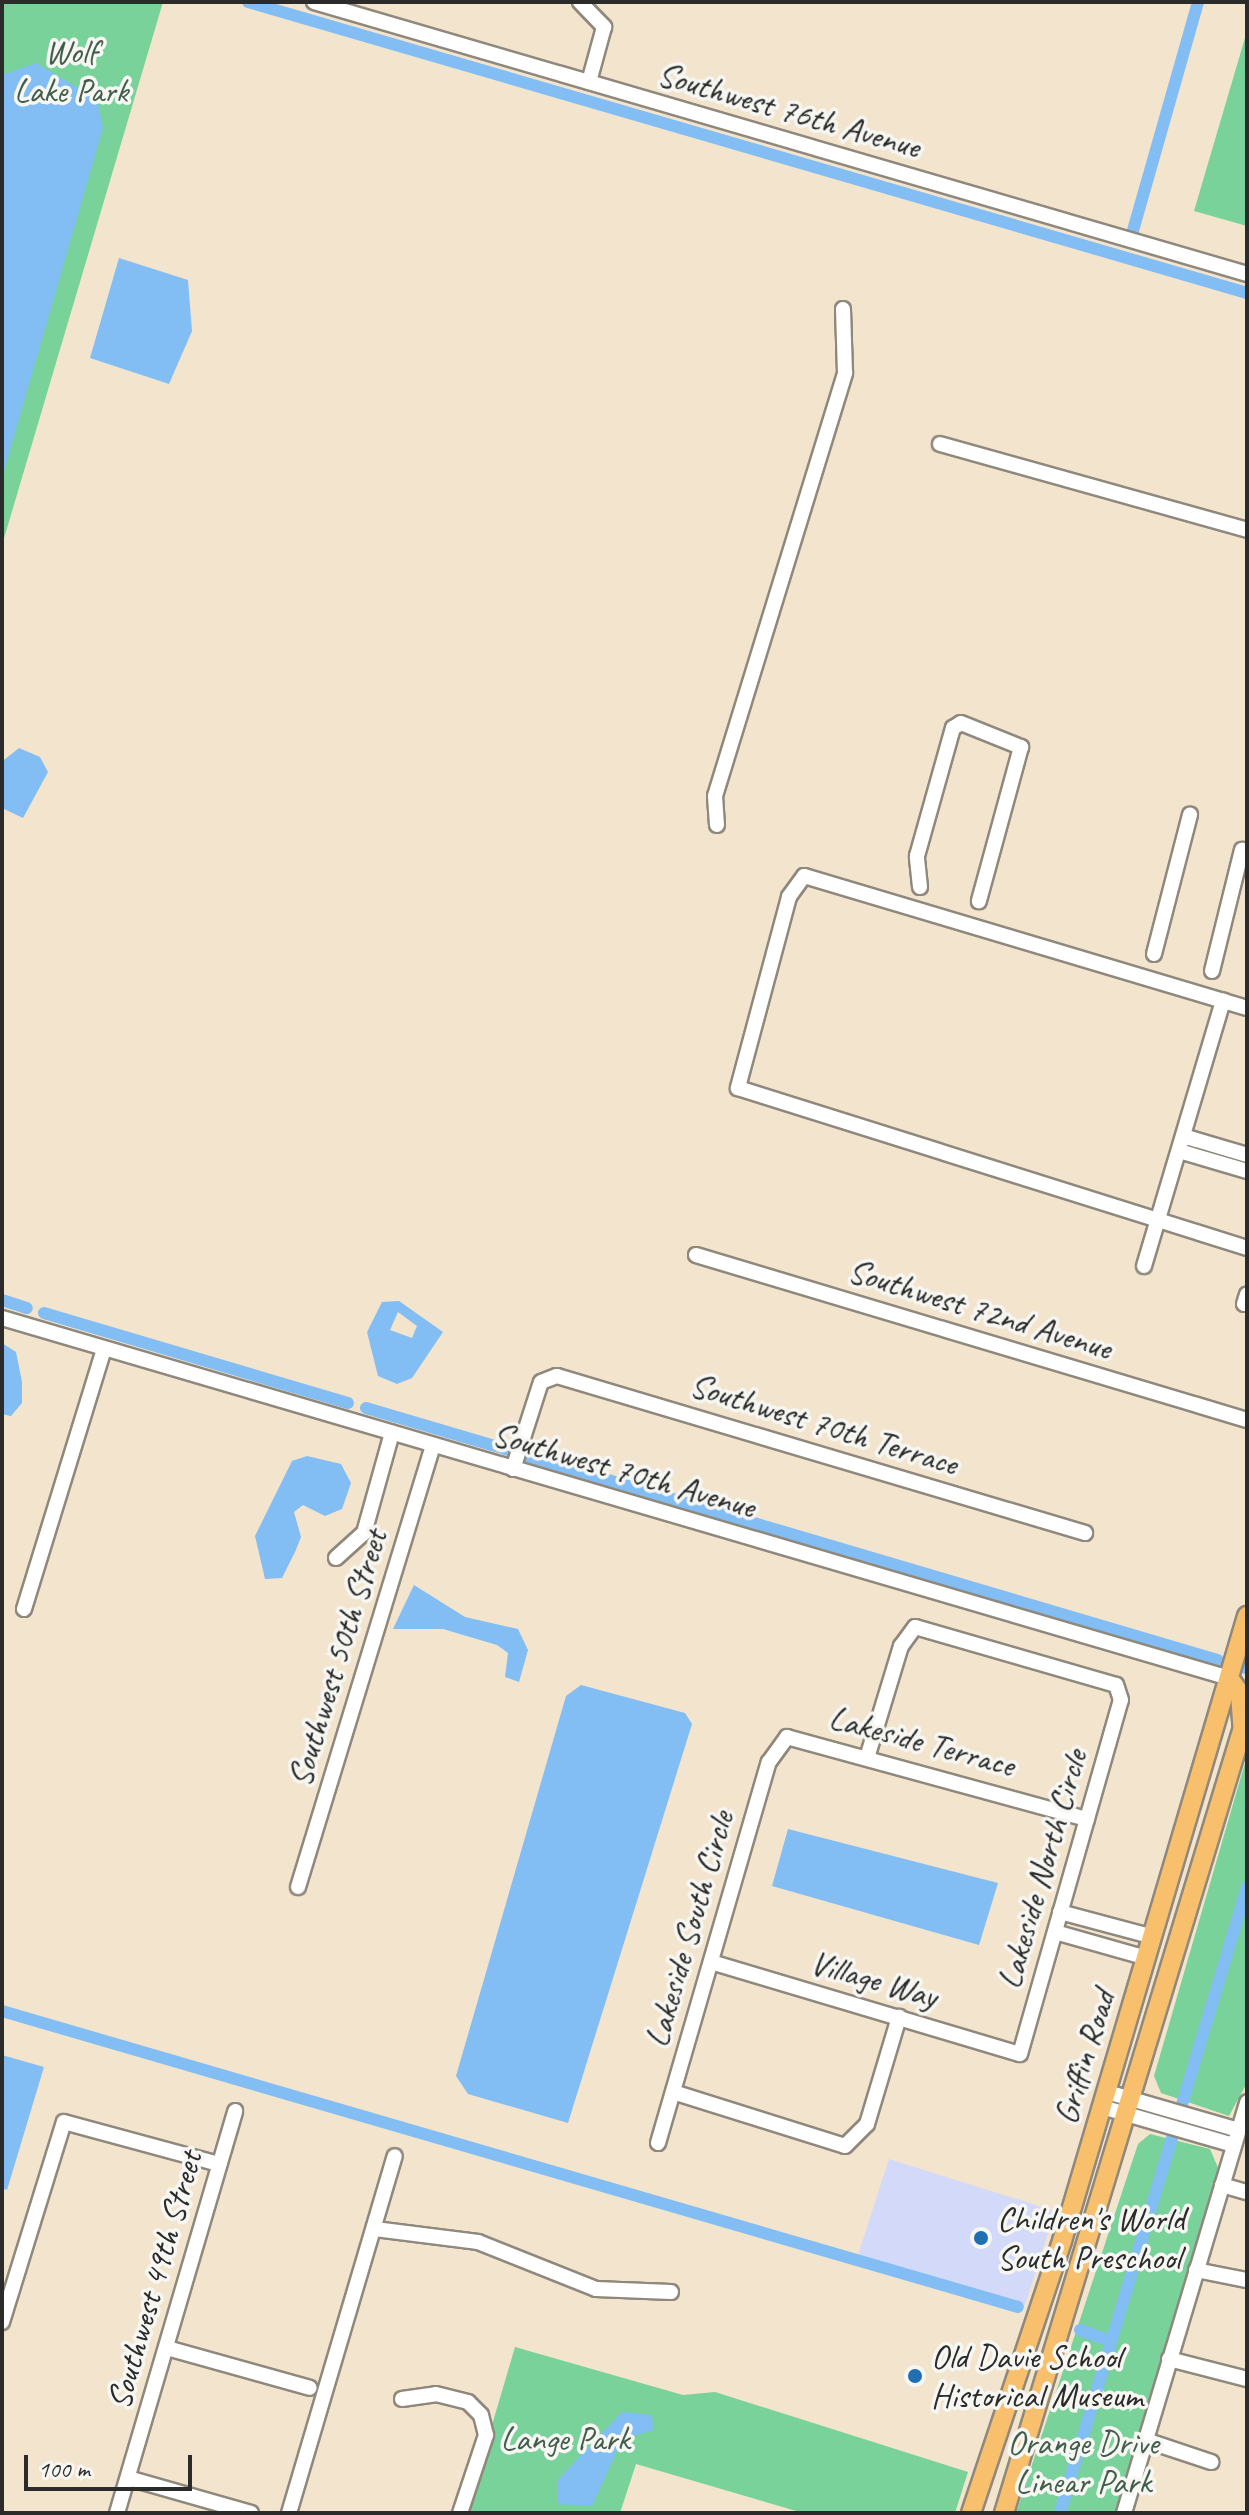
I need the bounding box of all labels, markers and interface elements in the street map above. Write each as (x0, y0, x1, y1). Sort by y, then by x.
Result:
park label: Wolf Lake Park (14, 31, 128, 110)
street label: Southwest 76th Avenue (653, 53, 925, 167)
street label: Southwest 72nd Avenue (844, 1250, 1116, 1368)
street label: Southwest 70th Terrace (685, 1364, 963, 1484)
street label: Southwest 70th Avenue (488, 1413, 760, 1527)
street label: Southwest 50th Street (278, 1524, 396, 1792)
street label: Lakeside Terrace (826, 1697, 1018, 1785)
street label: Lakeside North Circle (988, 1745, 1096, 1993)
street label: Lakeside South Circle (636, 1807, 742, 2051)
street label: Village Way (806, 1942, 942, 2016)
street label: Griffin Road (1044, 1985, 1124, 2129)
street label: Southwest 49th Street (98, 2146, 210, 2414)
place label: Children's World South Preschool (997, 2198, 1185, 2278)
marker: Children's World South Preschool (972, 2229, 990, 2247)
place label: Old Davie School Historical Museum (931, 2336, 1144, 2416)
marker: Old Davie School Historical Museum (906, 2367, 924, 2385)
park label: Lange Park (500, 2419, 630, 2459)
park label: Orange Drive Linear Park (1007, 2422, 1159, 2502)
scale bar (28, 2439, 196, 2489)
text: 100 m (38, 2454, 90, 2484)

